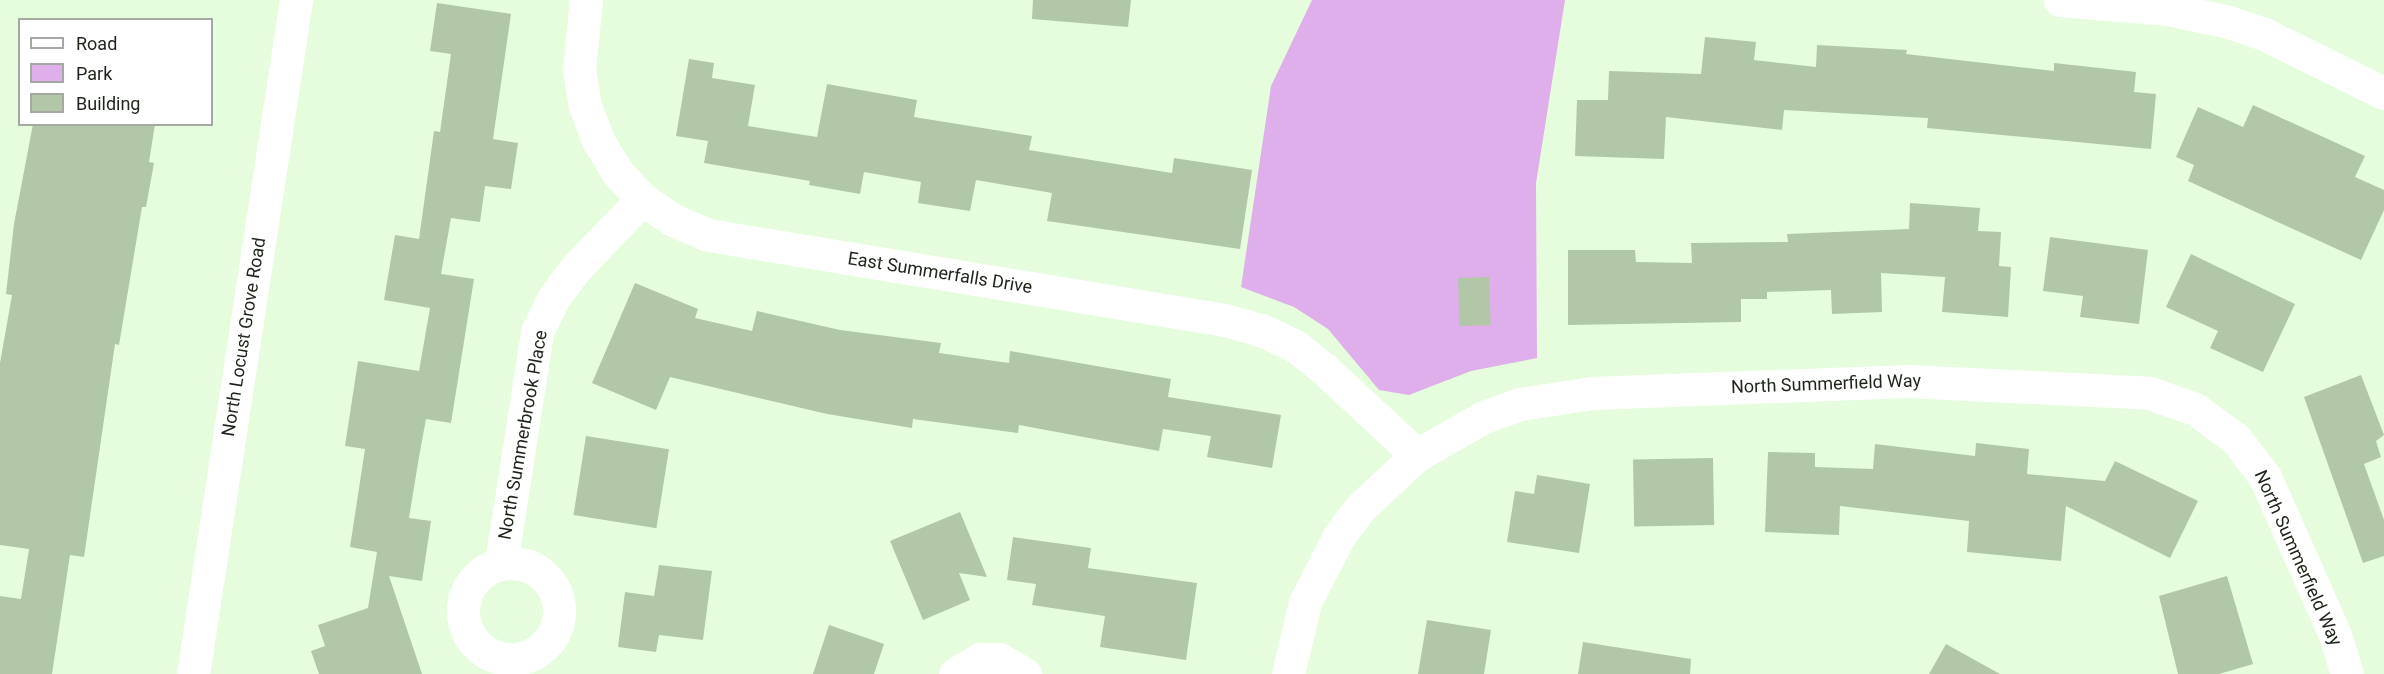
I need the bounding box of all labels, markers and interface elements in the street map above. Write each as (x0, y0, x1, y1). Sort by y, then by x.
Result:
legend (18, 18, 213, 126)
text: Road (76, 33, 117, 54)
text: Park (76, 63, 112, 84)
text: Building (76, 93, 140, 114)
street label: North Locust Grove Road (218, 236, 270, 438)
street label: East Summerfalls Drive (846, 248, 1034, 298)
street label: North Summerbrook Place (494, 329, 552, 541)
street label: North Summerfield Way (1731, 370, 1921, 398)
street label: North Summerfield Way (2249, 467, 2347, 649)

